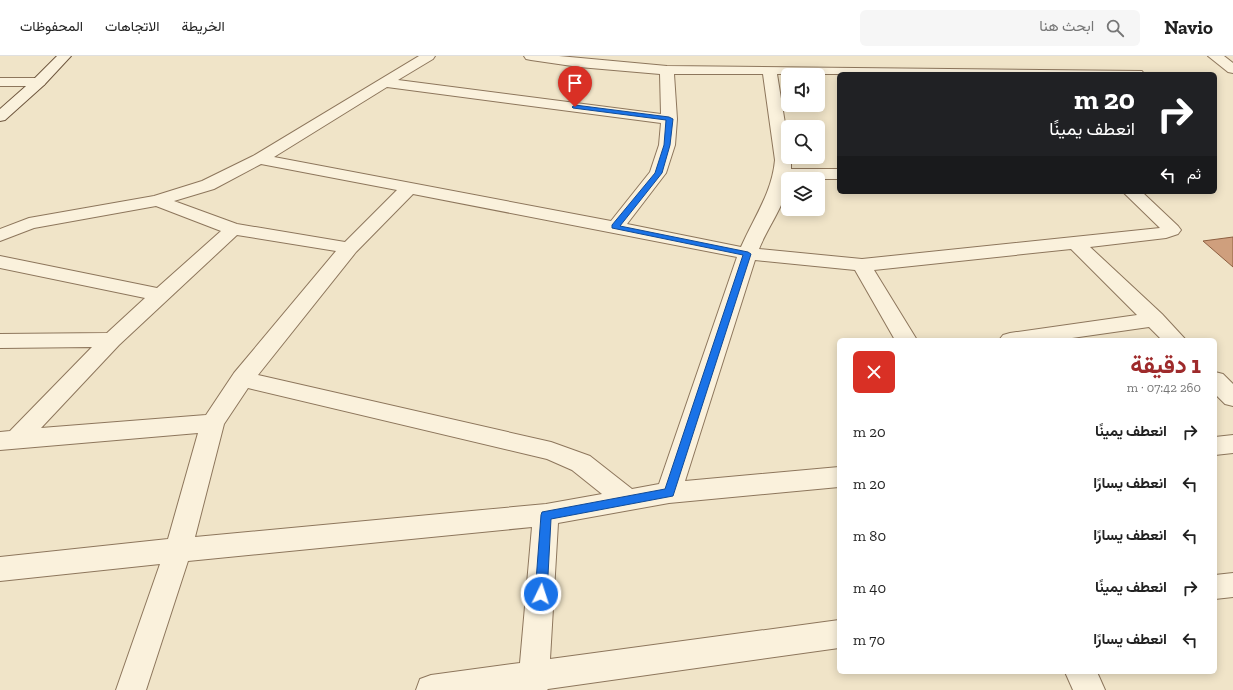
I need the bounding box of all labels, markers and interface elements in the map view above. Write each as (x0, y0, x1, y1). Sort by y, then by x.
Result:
search box (860, 10, 1140, 46)
text: Navio (1164, 16, 1213, 39)
text: ابحث هنا (1039, 17, 1094, 35)
icon: search (1104, 17, 1126, 39)
text: المحفوظات (20, 18, 83, 35)
text: الاتجاهات (105, 18, 159, 35)
text: الخريطة (181, 18, 225, 35)
pin (558, 66, 592, 107)
map controls (781, 68, 825, 216)
button: sound (781, 68, 825, 112)
icon: arrive (564, 72, 586, 94)
text: 20 m (1074, 83, 1135, 116)
icon: right (1149, 88, 1201, 140)
text: انعطف يمينًا (1049, 118, 1135, 140)
button: search (781, 120, 825, 164)
icon: left (1157, 164, 1179, 186)
text: ثم (1187, 165, 1201, 183)
button: layers (781, 172, 825, 216)
text: 1 دقيقة (1130, 350, 1201, 379)
button: close (853, 351, 895, 393)
text: 260 m · 07:42 (1127, 380, 1201, 395)
icon: right (1179, 421, 1201, 443)
text: انعطف يمينًا (1095, 422, 1167, 440)
text: 20 m (853, 423, 886, 441)
icon: left (1179, 473, 1201, 495)
text: انعطف يسارًا (1093, 474, 1167, 492)
text: 20 m (853, 475, 886, 493)
icon: left (1179, 525, 1201, 547)
text: انعطف يسارًا (1093, 526, 1167, 544)
text: 80 m (853, 527, 886, 545)
position arrow (520, 573, 562, 615)
icon: right (1179, 577, 1201, 599)
text: انعطف يمينًا (1095, 578, 1167, 596)
text: 40 m (853, 579, 886, 597)
icon: left (1179, 629, 1201, 651)
text: انعطف يسارًا (1093, 630, 1167, 648)
text: 70 m (853, 631, 885, 649)

